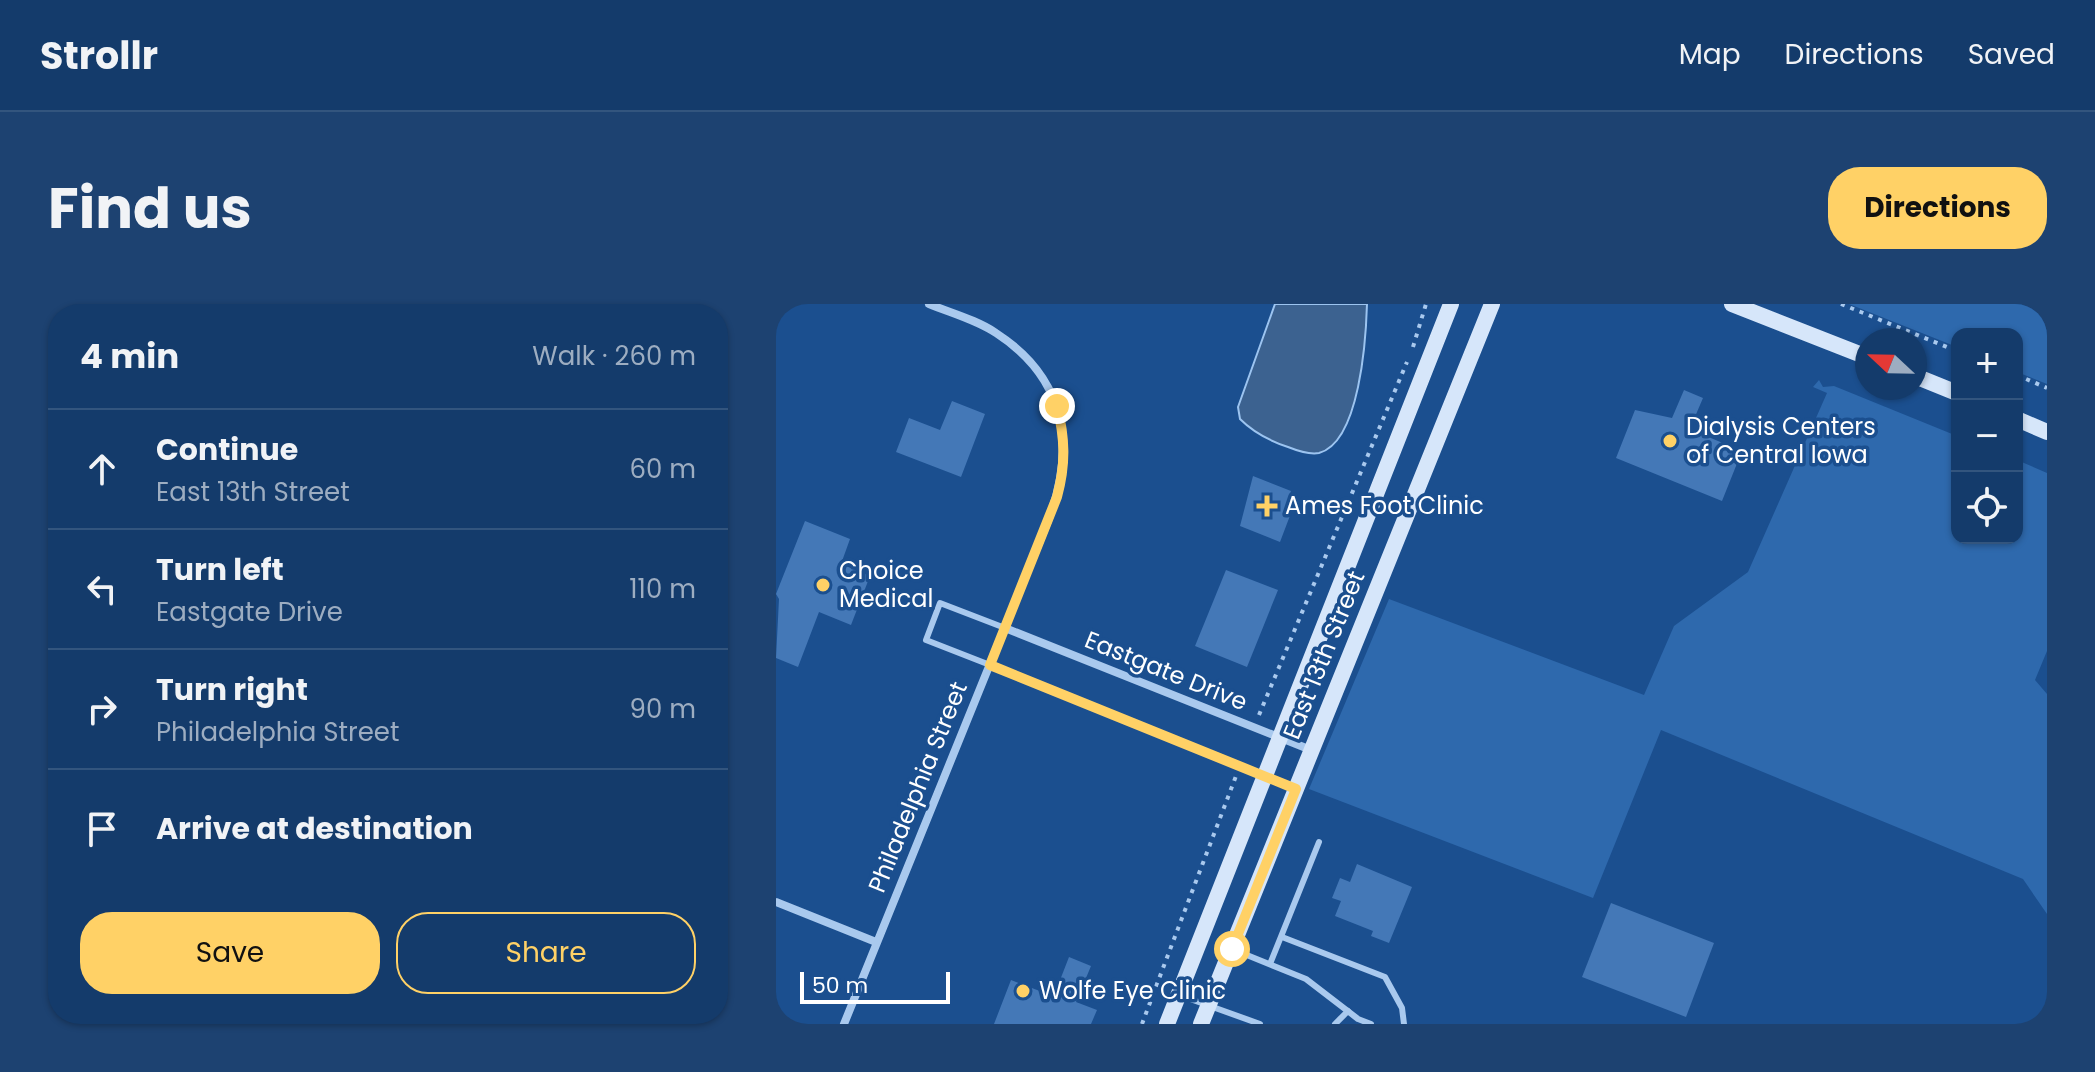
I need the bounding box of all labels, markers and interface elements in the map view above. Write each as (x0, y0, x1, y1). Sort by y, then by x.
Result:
text: Strollr (40, 29, 158, 82)
text: Map (1679, 35, 1741, 74)
text: Directions (1785, 35, 1924, 74)
text: Saved (1968, 35, 2055, 74)
button: Directions (1828, 167, 2047, 249)
text: Find us (48, 169, 252, 248)
north arrow (1855, 328, 1927, 400)
map controls (1951, 328, 2023, 544)
button: + (1951, 328, 2023, 400)
text: 4 min (80, 332, 179, 380)
text: Walk · 260 m (532, 338, 696, 374)
route end (1039, 388, 1075, 424)
button: − (1951, 400, 2023, 472)
place label: Dialysis Centers of Central Iowa (1686, 410, 1876, 471)
text: Continue (156, 428, 298, 471)
marker: Dialysis Centers of Central Iowa (1661, 432, 1679, 450)
icon: ahead (80, 447, 124, 491)
text: 60 m (629, 451, 696, 487)
button: locate (1951, 472, 2023, 544)
text: East 13th Street (156, 474, 350, 510)
place label: Ames Foot Clinic (1285, 489, 1484, 522)
marker: Ames Foot Clinic (1256, 495, 1278, 517)
text: Turn left (156, 548, 284, 591)
place label: Choice Medical (839, 554, 933, 615)
street label: East 13th Street (1275, 566, 1372, 744)
icon: left (80, 567, 124, 611)
text: 110 m (629, 571, 696, 607)
marker: Choice Medical (814, 576, 832, 594)
text: Eastgate Drive (156, 594, 343, 630)
street label: Eastgate Drive (1080, 623, 1252, 718)
text: Turn right (156, 668, 308, 711)
street label: Philadelphia Street (860, 676, 975, 897)
icon: right (80, 687, 124, 731)
text: 90 m (630, 691, 696, 727)
text: Philadelphia Street (156, 714, 399, 750)
icon: arrive (80, 807, 124, 851)
text: Arrive at destination (156, 807, 473, 850)
button: Save (80, 912, 380, 994)
button: Share (396, 912, 696, 994)
route start (1214, 931, 1250, 967)
scale bar (800, 968, 950, 1004)
text: 50 m (812, 970, 868, 1001)
place label: Wolfe Eye Clinic (1039, 974, 1226, 1007)
marker: Wolfe Eye Clinic (1014, 982, 1032, 1000)

